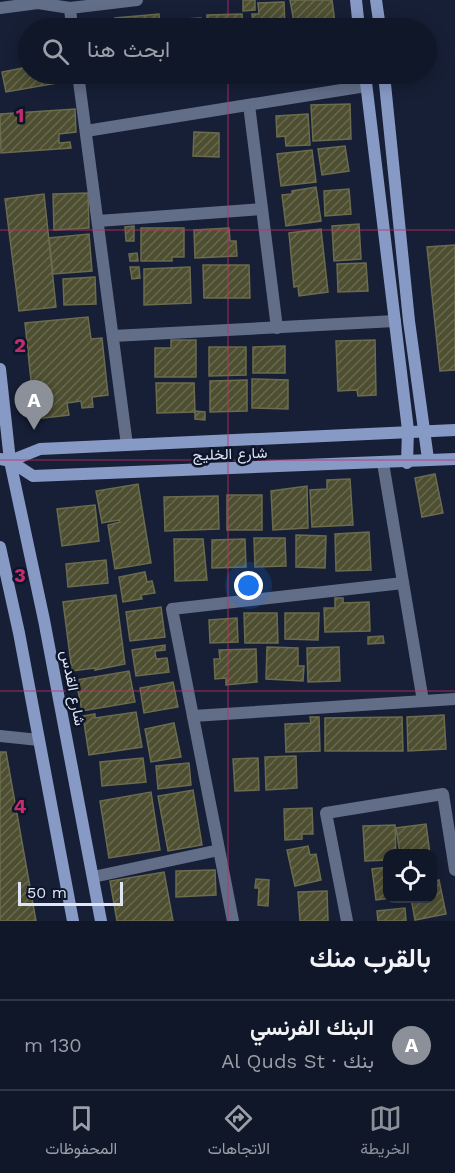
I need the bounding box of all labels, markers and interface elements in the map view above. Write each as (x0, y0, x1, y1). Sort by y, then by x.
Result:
search box (18, 18, 437, 84)
icon: search (39, 35, 72, 68)
text: ابحث هنا (87, 37, 170, 62)
text: 1 (16, 103, 24, 127)
text: 2 (14, 333, 26, 357)
pin: A (15, 380, 54, 430)
street label: شارع الخليج (192, 444, 268, 466)
text: 3 (14, 563, 26, 587)
your location (234, 571, 263, 600)
street label: شارع القدس (55, 649, 89, 728)
text: 4 (14, 794, 27, 818)
map controls (383, 849, 437, 903)
button: locate (383, 849, 437, 903)
scale bar (18, 879, 123, 906)
text: 50 m (27, 883, 67, 902)
text: بالقرب منك (309, 943, 431, 973)
text: البنك الفرنسي (250, 1015, 374, 1040)
text: 130 m (24, 1033, 82, 1057)
text: A (405, 1033, 418, 1057)
text: بنك · Al Quds St (221, 1049, 374, 1073)
tab: المحفوظات (45, 1102, 117, 1163)
tab: الاتجاهات (208, 1102, 270, 1163)
tab: الخريطة (360, 1102, 410, 1163)

